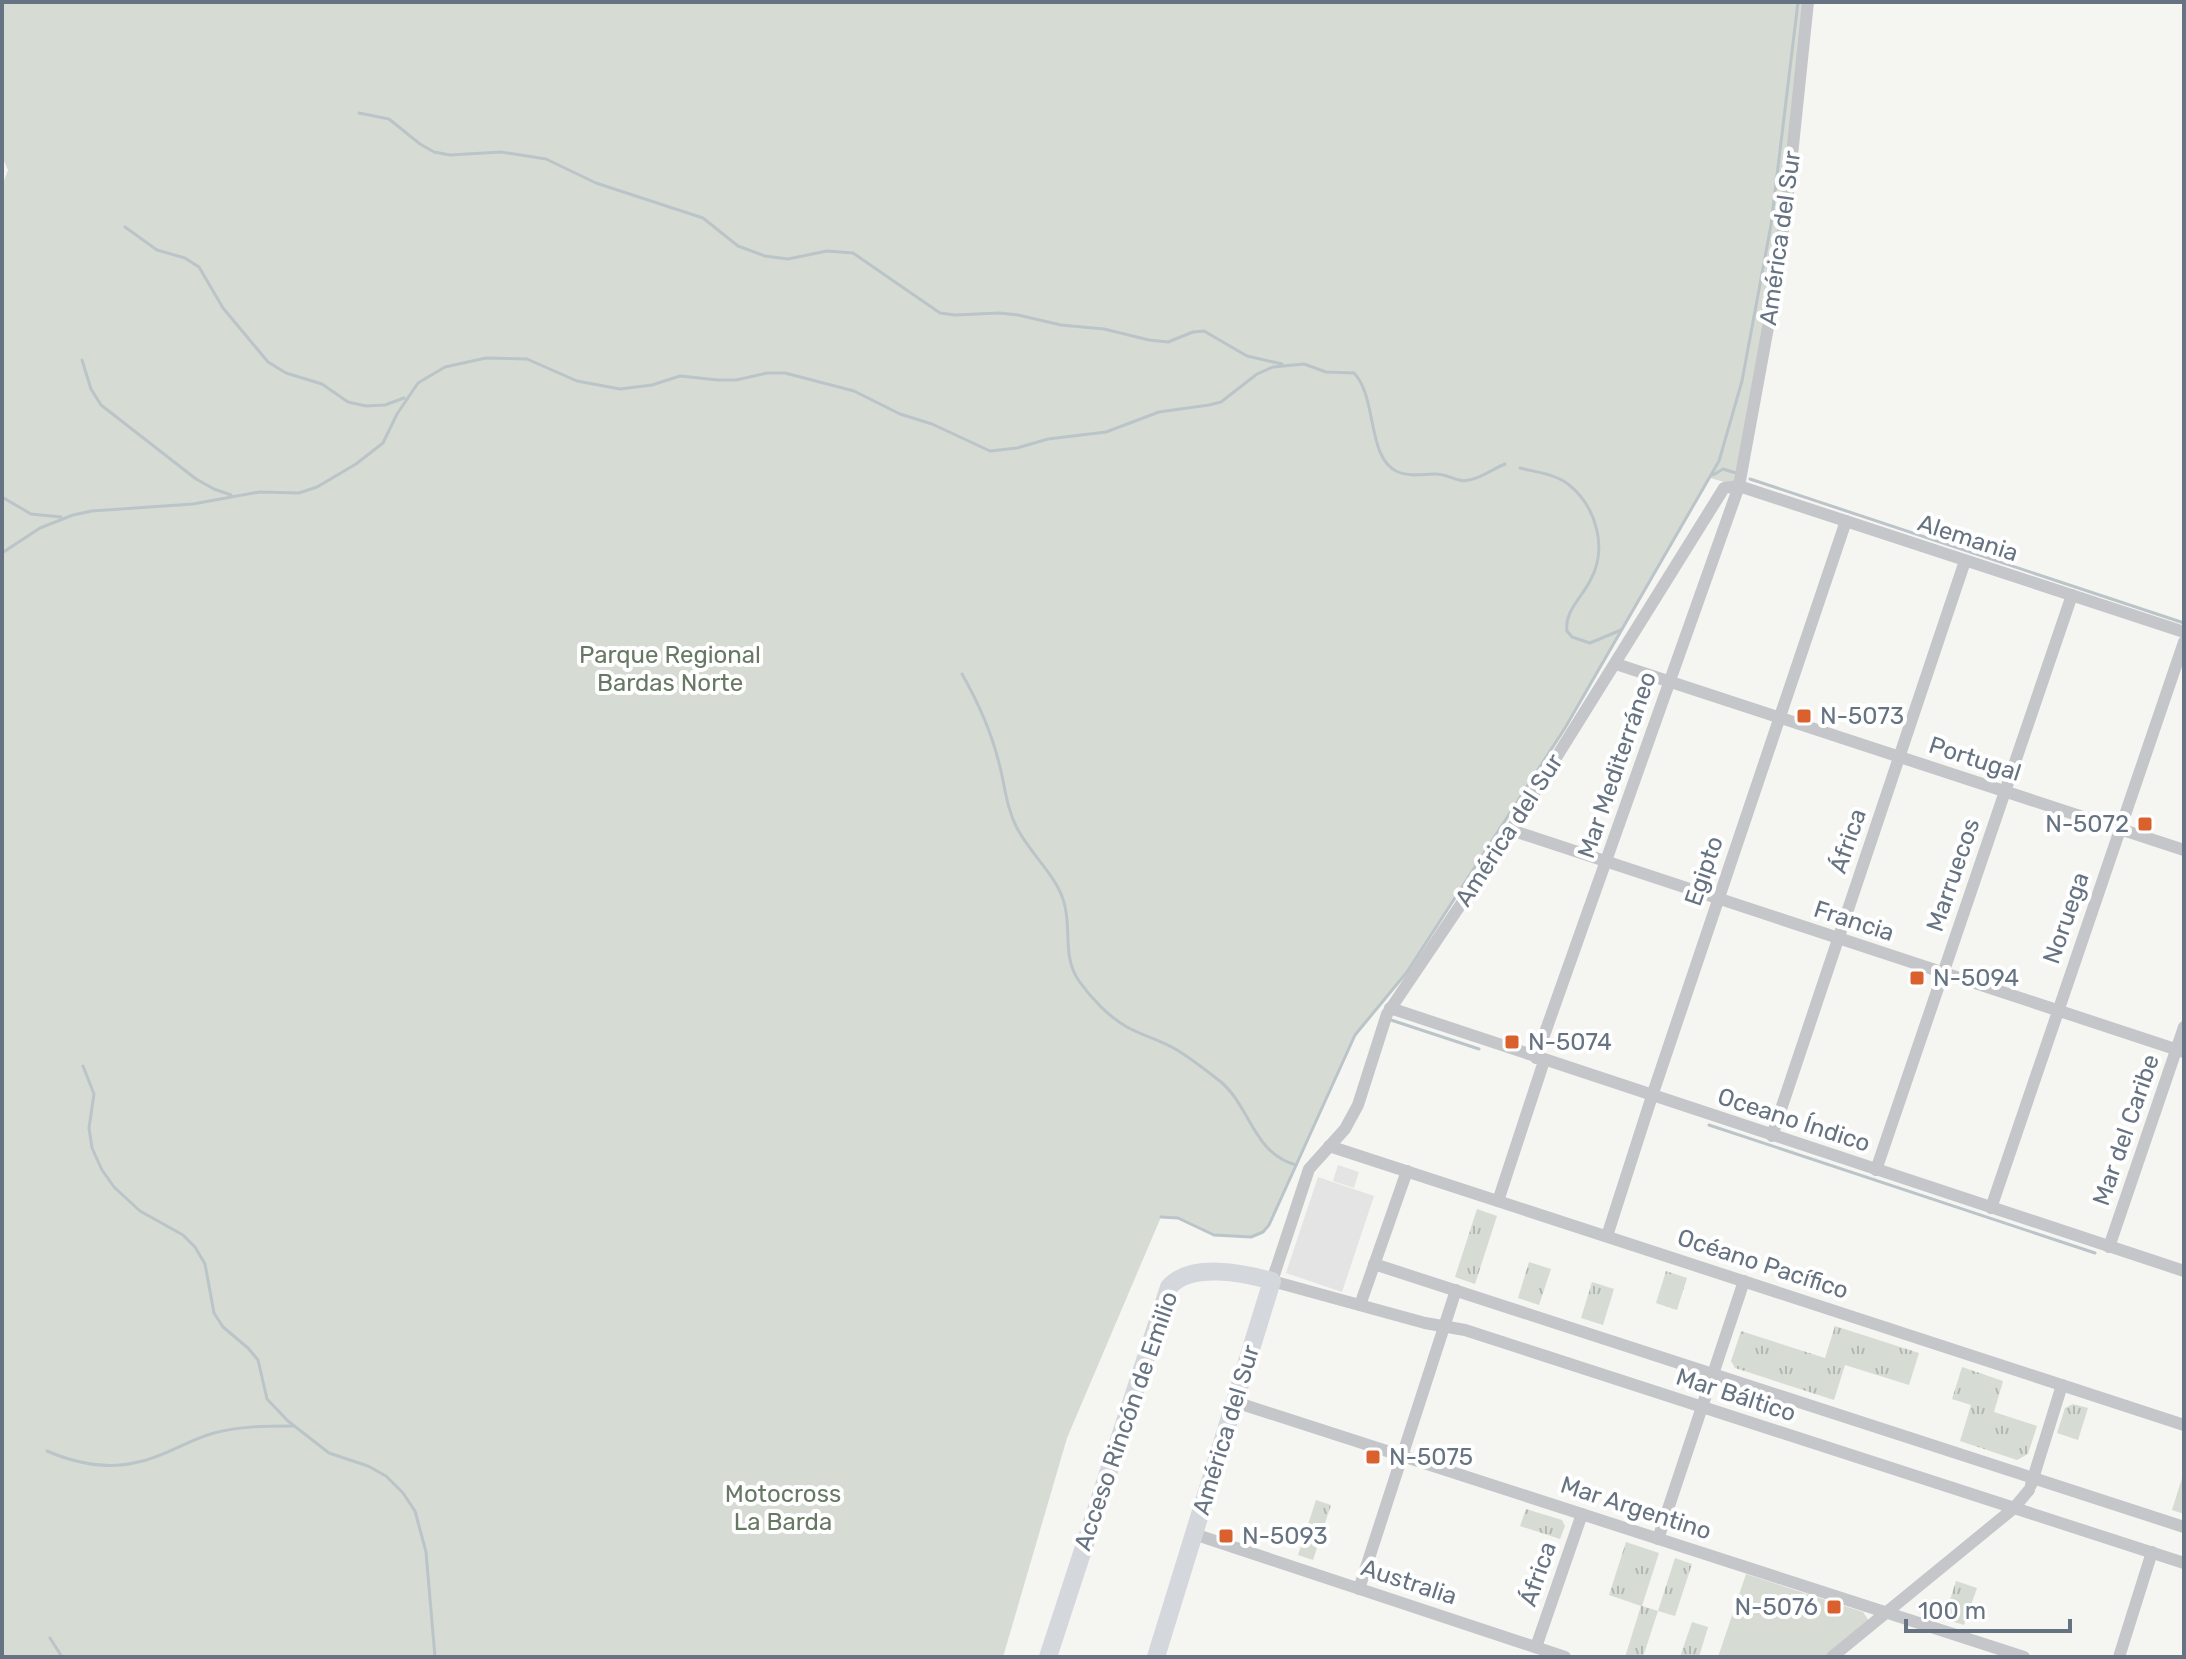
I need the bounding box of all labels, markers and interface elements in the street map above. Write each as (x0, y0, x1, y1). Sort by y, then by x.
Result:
street label: América del Sur (1754, 149, 1806, 327)
street label: Alemania (1914, 509, 2022, 567)
park label: Parque Regional Bardas Norte (579, 641, 761, 697)
street label: Mar Mediterráneo (1572, 668, 1662, 862)
place label: N-5073 (1820, 702, 1904, 730)
marker: N-5073 (1795, 707, 1813, 725)
street label: Portugal (1925, 731, 2025, 787)
street label: América del Sur (1449, 749, 1569, 911)
street label: África (1824, 805, 1872, 877)
place label: N-5072 (2045, 810, 2129, 838)
street label: Marruecos (1921, 815, 1985, 935)
marker: N-5072 (2136, 815, 2154, 833)
street label: Egipto (1679, 832, 1729, 910)
street label: Noruega (2037, 869, 2095, 967)
street label: Francia (1810, 895, 1898, 947)
place label: N-5094 (1933, 964, 2019, 992)
marker: N-5094 (1908, 969, 1926, 987)
place label: N-5074 (1528, 1028, 1612, 1056)
marker: N-5074 (1503, 1033, 1521, 1051)
street label: Mar del Caribe (2087, 1051, 2165, 1209)
street label: Oceano Índico (1714, 1082, 1874, 1158)
street label: Océano Pacífico (1674, 1223, 1852, 1305)
street label: Acceso Rincón de Emilio (1068, 1288, 1184, 1554)
street label: América del Sur (1187, 1342, 1265, 1518)
street label: Mar Báltico (1673, 1363, 1799, 1427)
place label: N-5075 (1389, 1443, 1473, 1471)
marker: N-5075 (1364, 1448, 1382, 1466)
street label: Mar Argentino (1557, 1470, 1715, 1546)
park label: Motocross La Barda (725, 1480, 841, 1536)
place label: N-5093 (1242, 1522, 1328, 1550)
marker: N-5093 (1217, 1527, 1235, 1545)
street label: África (1514, 1538, 1562, 1610)
street label: Australia (1358, 1553, 1460, 1611)
scale bar (1906, 1583, 2070, 1633)
place label: N-5076 (1735, 1593, 1818, 1621)
text: 100 m (1918, 1597, 1986, 1625)
marker: N-5076 (1825, 1598, 1843, 1616)

